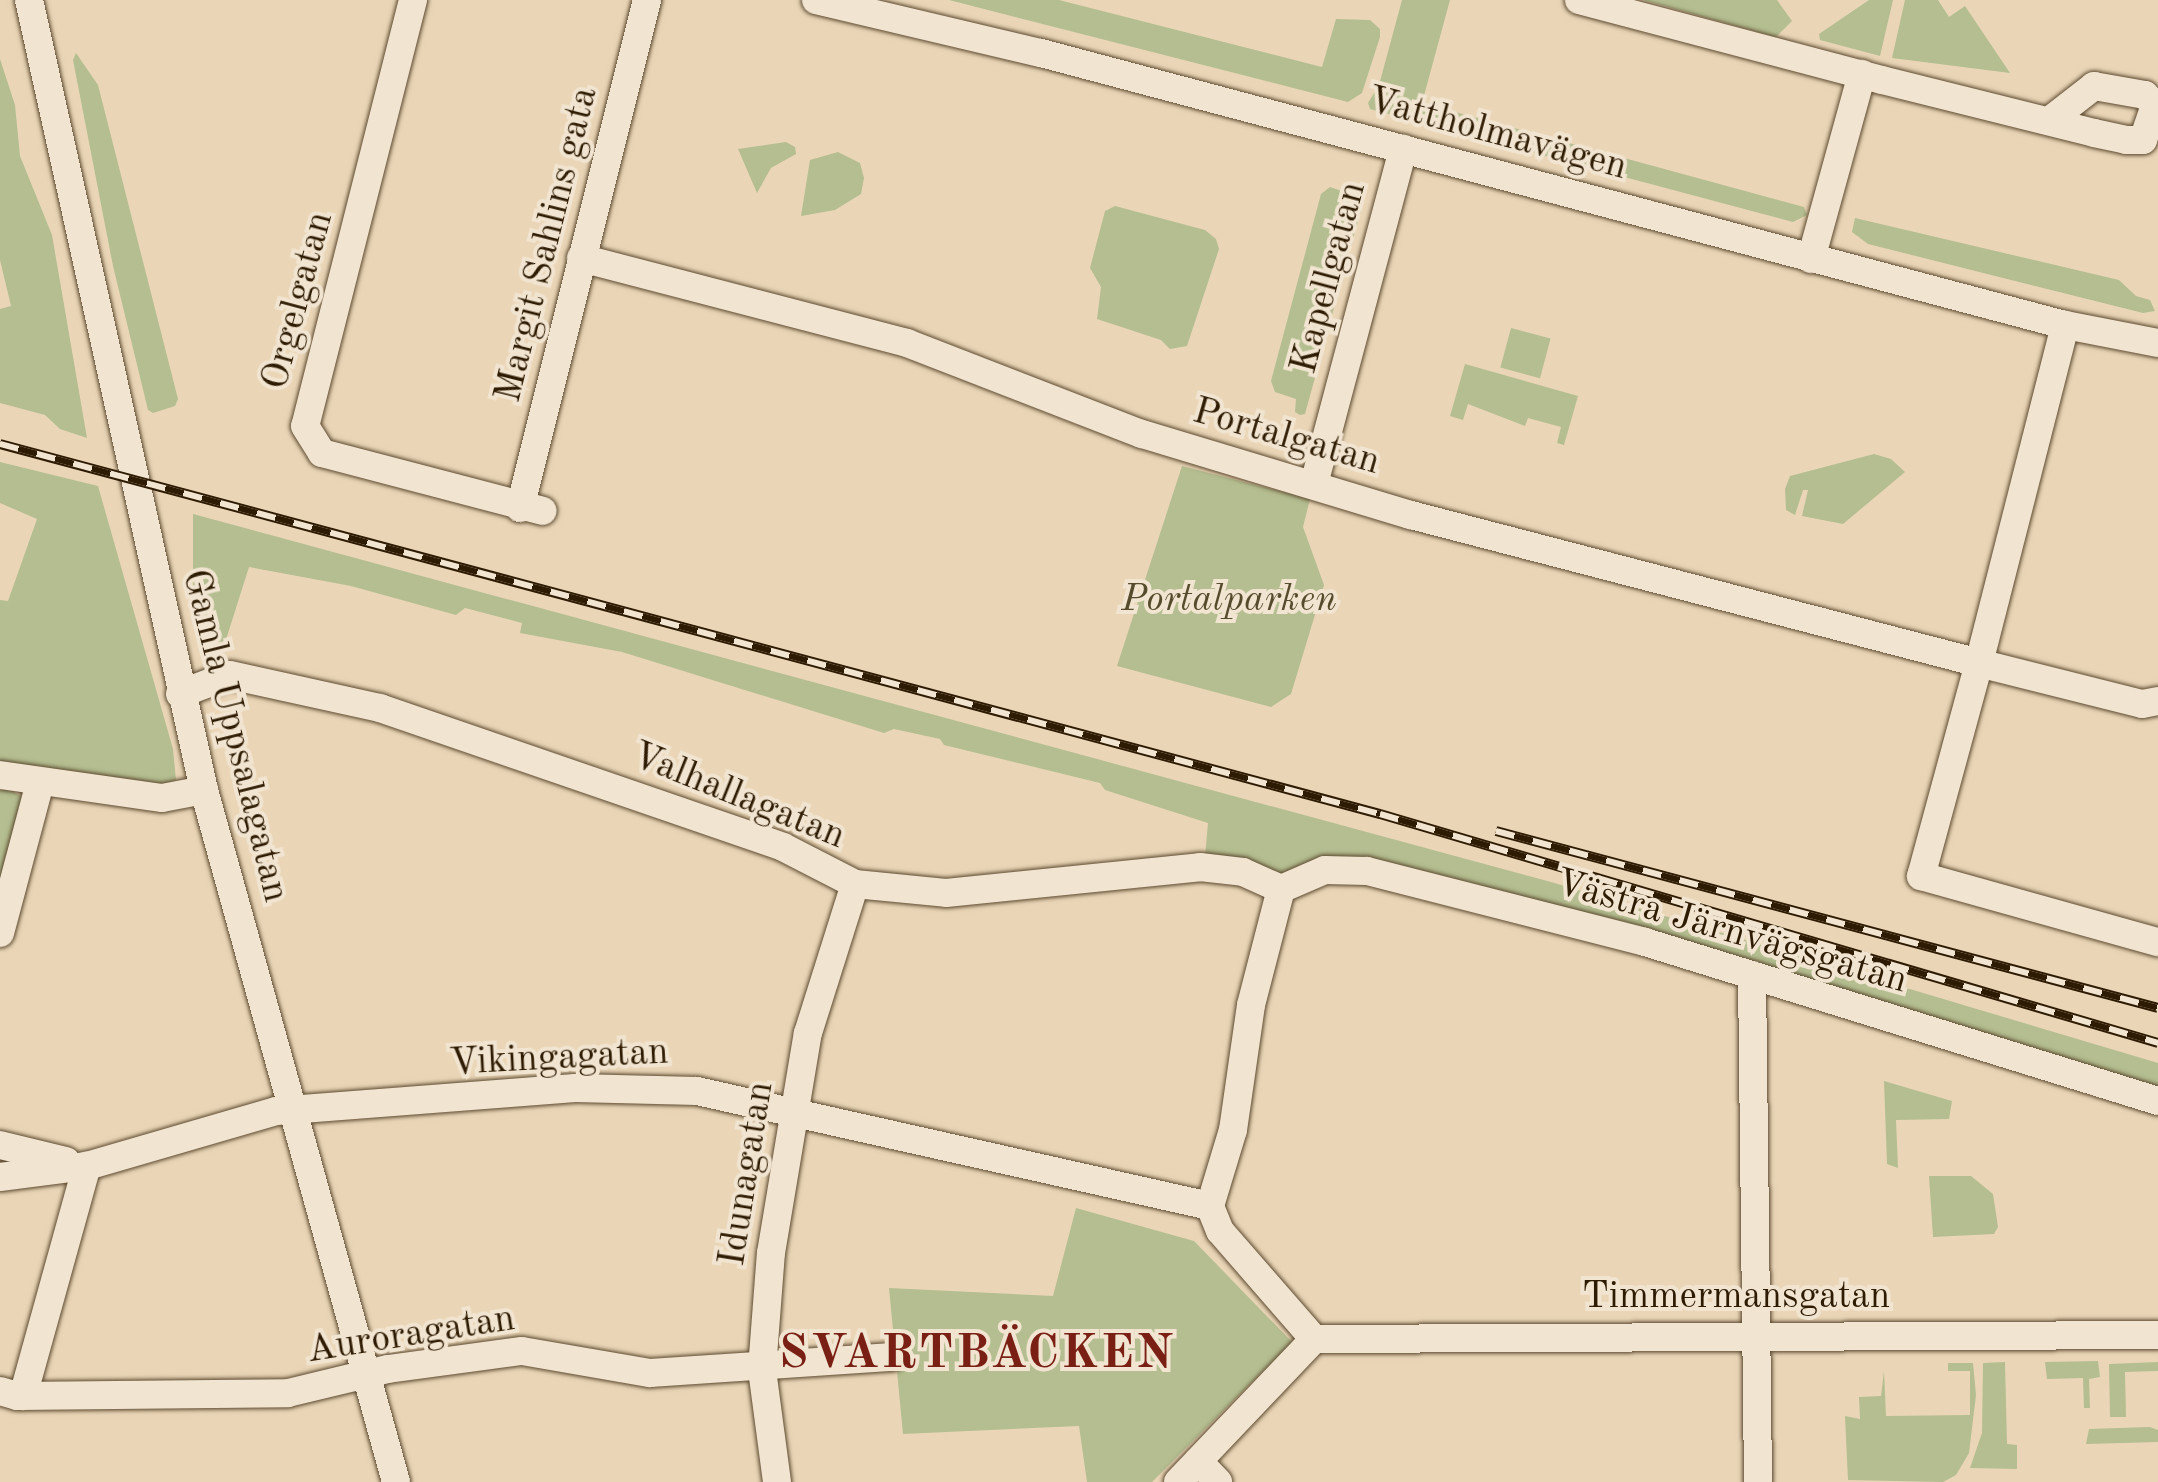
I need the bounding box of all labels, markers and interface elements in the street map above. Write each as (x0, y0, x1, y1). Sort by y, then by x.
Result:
street label: Vattholmavägen (1362, 78, 1632, 192)
street label: Margit Sahlins gata (487, 83, 609, 407)
street label: Kapellgatan (1282, 177, 1378, 379)
street label: Orgelgatan (253, 207, 345, 395)
street label: Portalgatan (1187, 390, 1385, 486)
street label: Gamla Uppsalagatan (171, 565, 297, 907)
park label: Portalparken (1121, 578, 1337, 624)
street label: Valhallagatan (625, 734, 851, 860)
street label: Västra Järnvägsgatan (1550, 861, 1912, 1005)
street label: Vikingagatan (448, 1030, 670, 1088)
street label: Idunagatan (711, 1078, 785, 1270)
street label: Timmermansgatan (1582, 1275, 1890, 1321)
street label: Auroragatan (304, 1297, 518, 1375)
district label: SVARTBÄCKEN (778, 1326, 1176, 1384)

